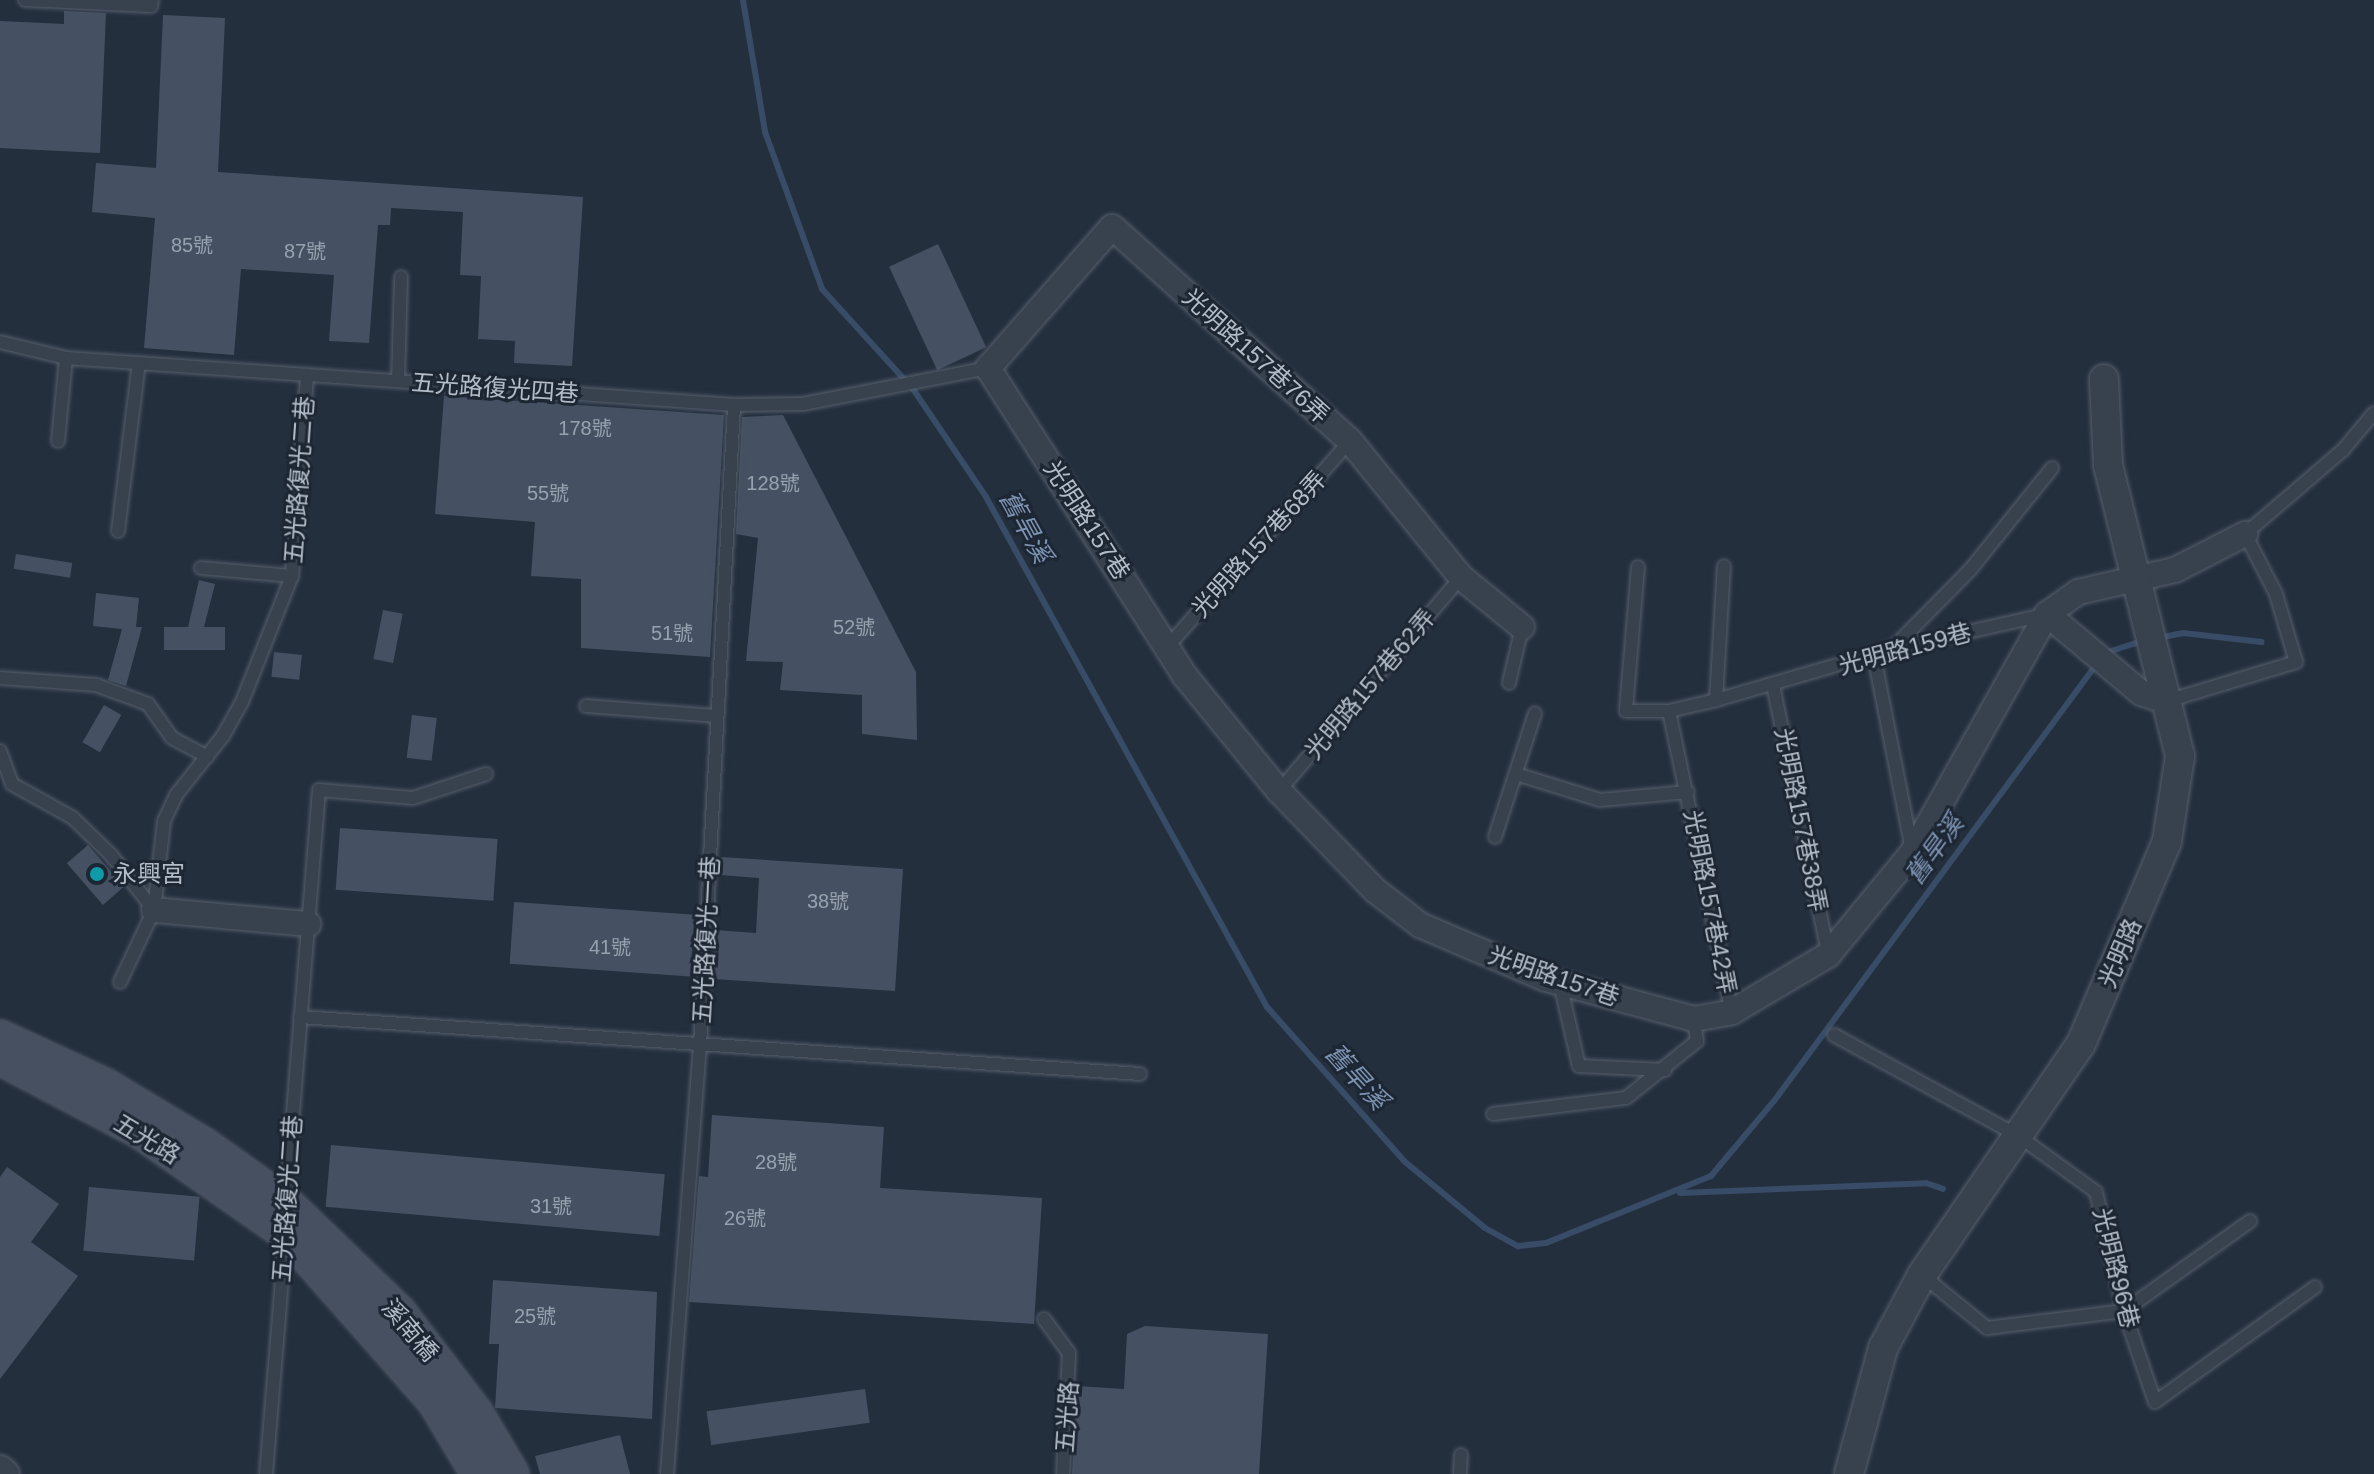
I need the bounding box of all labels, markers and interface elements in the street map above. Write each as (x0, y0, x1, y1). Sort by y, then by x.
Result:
house number: 85號 (171, 233, 213, 257)
house number: 87號 (284, 239, 326, 263)
street label: 光明路157巷76弄 (1177, 283, 1335, 429)
street label: 五光路復光四巷 (410, 368, 580, 408)
street label: 五光路復光二巷 (279, 395, 319, 565)
house number: 178號 (558, 416, 612, 440)
street label: 光明路157巷 (1038, 455, 1136, 585)
street label: 光明路157巷68弄 (1186, 465, 1332, 623)
house number: 128號 (746, 471, 800, 495)
house number: 55號 (527, 481, 569, 505)
water label: 舊旱溪 (992, 485, 1058, 569)
street label: 光明路157巷62弄 (1299, 603, 1441, 765)
house number: 52號 (833, 615, 875, 639)
street label: 光明路159巷 (1836, 617, 1974, 681)
house number: 51號 (651, 621, 693, 645)
street label: 光明路157巷38弄 (1769, 726, 1833, 914)
street label: 光明路157巷42弄 (1678, 808, 1742, 996)
water label: 舊旱溪 (1899, 809, 1971, 891)
street label: 五光路復光一巷 (687, 855, 725, 1025)
place label: 永興宮 (113, 860, 185, 888)
marker: 永興宮 (88, 865, 106, 883)
house number: 38號 (807, 889, 849, 913)
street label: 光明路 (2093, 914, 2147, 992)
house number: 41號 (589, 935, 631, 959)
street label: 光明路157巷 (1485, 940, 1623, 1012)
water label: 舊旱溪 (1318, 1038, 1394, 1116)
street label: 五光路 (109, 1108, 185, 1170)
street label: 五光路復光二巷 (267, 1114, 307, 1284)
house number: 28號 (755, 1150, 797, 1174)
house number: 31號 (530, 1194, 572, 1218)
street label: 光明路96巷 (2087, 1205, 2145, 1331)
house number: 26號 (724, 1206, 766, 1230)
street label: 溪南橋 (376, 1293, 444, 1367)
house number: 25號 (514, 1304, 556, 1328)
street label: 五光路 (1050, 1380, 1084, 1454)

